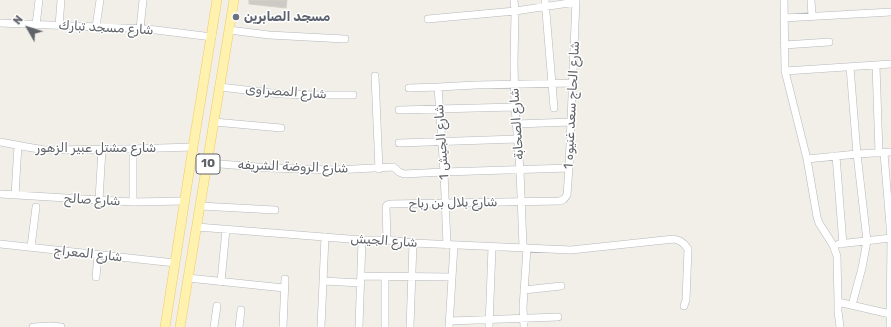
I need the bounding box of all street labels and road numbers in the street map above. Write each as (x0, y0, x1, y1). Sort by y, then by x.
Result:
street label: شارع مسجد تبارك (58, 18, 154, 38)
street label: شارع الحاج سعد غنيوه 1 (561, 41, 583, 169)
street label: شارع المصراوى (245, 81, 327, 103)
street label: شارع الصحابة (507, 88, 527, 160)
street label: شارع الجيش 1 (432, 104, 452, 180)
street label: شارع مشتل عبير الزهور (36, 140, 156, 156)
road number: 10 (196, 154, 220, 174)
street label: شارع الروضة الشريفه (237, 157, 349, 177)
street label: شارع صالح (63, 191, 121, 209)
street label: شارع بلال بن رباح (408, 194, 498, 212)
street label: شارع الجيش (350, 231, 418, 251)
street label: شارع المعراج (53, 243, 123, 265)

